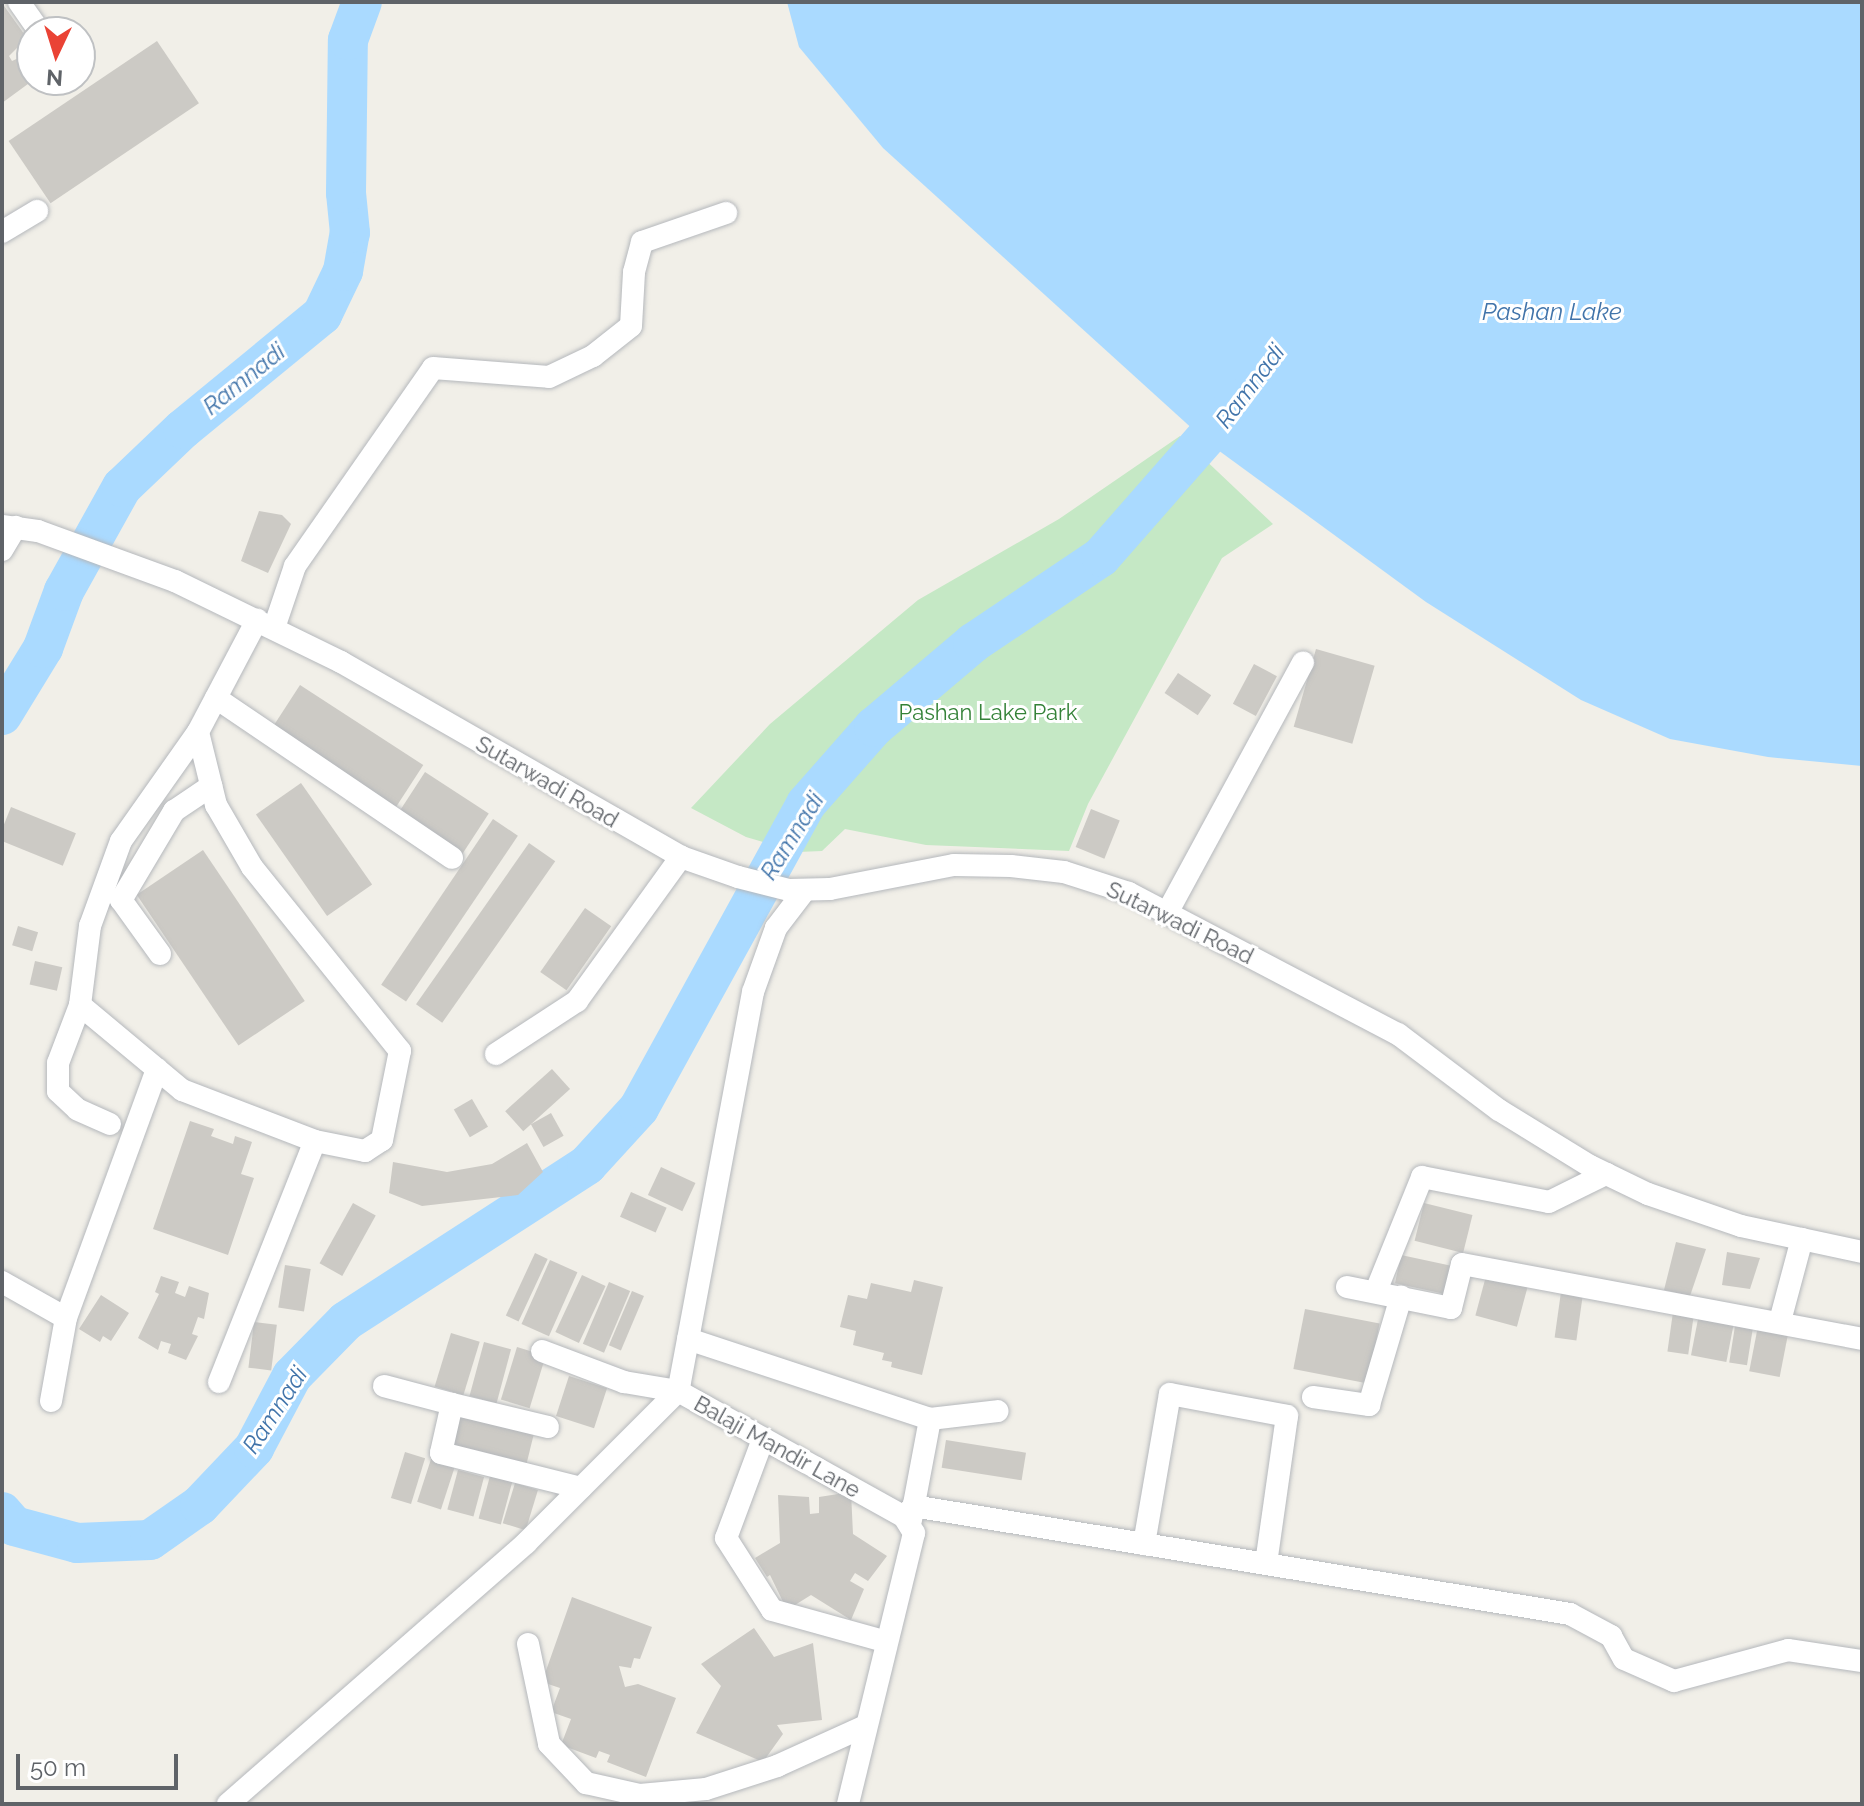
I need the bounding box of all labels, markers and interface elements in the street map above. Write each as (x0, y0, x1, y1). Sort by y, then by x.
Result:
north arrow (16, 16, 96, 96)
text: N (45, 64, 64, 92)
water label: Pashan Lake (1482, 298, 1622, 326)
water label: Ramnadi (197, 337, 291, 421)
water label: Ramnadi (1209, 338, 1291, 434)
park label: Pashan Lake Park (899, 700, 1077, 726)
street label: Sutarwadi Road (471, 731, 623, 833)
water label: Ramnadi (754, 787, 830, 885)
street label: Sutarwadi Road (1102, 876, 1258, 970)
water label: Ramnadi (236, 1361, 314, 1459)
street label: Balaji Mandir Lane (689, 1390, 865, 1504)
scale bar (20, 1738, 182, 1788)
text: 50 m (30, 1753, 86, 1782)

